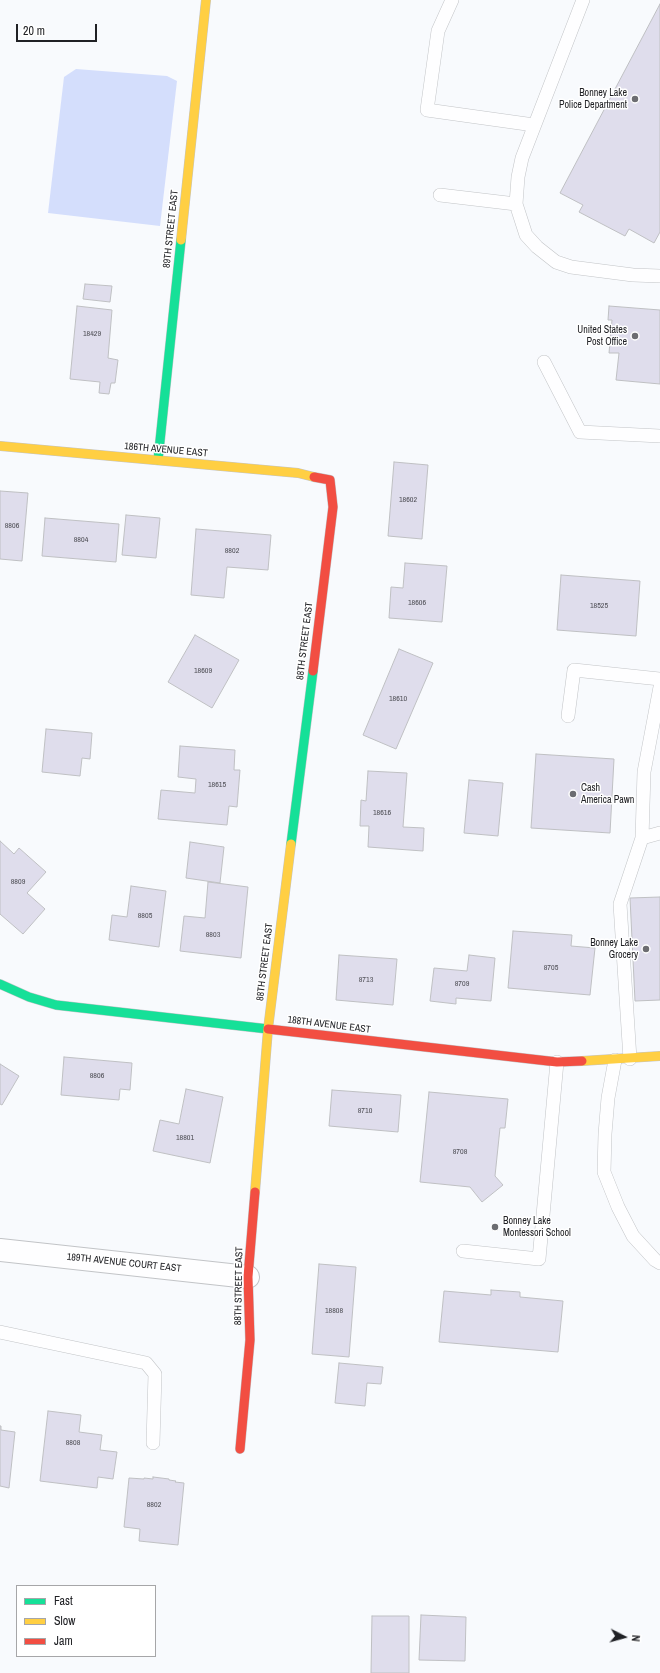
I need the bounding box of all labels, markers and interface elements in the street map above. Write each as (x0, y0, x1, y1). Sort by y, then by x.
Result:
scale bar (18, 16, 99, 42)
text: 20 m (23, 23, 45, 39)
place label: Bonney Lake Police Department (559, 87, 627, 110)
marker: Bonney Lake Police Department (630, 94, 640, 104)
street label: 89TH STREET EAST (161, 189, 181, 269)
place label: United States Post Office (577, 324, 627, 348)
house number: 18429 (83, 329, 101, 339)
marker: United States Post Office (630, 331, 640, 341)
street label: 186TH AVENUE EAST (124, 440, 208, 460)
house number: 18602 (399, 495, 417, 505)
house number: 8806 (5, 521, 19, 531)
house number: 8804 (74, 535, 88, 545)
house number: 8802 (225, 546, 239, 556)
house number: 18606 (408, 598, 426, 608)
street label: 88TH STREET EAST (294, 601, 316, 681)
house number: 18525 (590, 601, 608, 611)
house number: 18609 (194, 666, 212, 676)
house number: 18610 (389, 694, 407, 704)
house number: 18615 (208, 780, 226, 790)
place label: Cash America Pawn (581, 782, 634, 806)
marker: Cash America Pawn (568, 789, 578, 799)
house number: 18616 (373, 808, 391, 818)
house number: 8809 (11, 877, 25, 887)
house number: 8805 (138, 911, 152, 921)
street label: 88TH STREET EAST (254, 922, 276, 1002)
house number: 8803 (206, 930, 220, 940)
place label: Bonney Lake Grocery (590, 937, 638, 960)
marker: Bonney Lake Grocery (641, 944, 651, 954)
house number: 8705 (544, 963, 558, 973)
house number: 8713 (359, 975, 373, 985)
house number: 8709 (455, 979, 469, 989)
street label: 188TH AVENUE EAST (287, 1014, 371, 1036)
house number: 8806 (90, 1071, 104, 1081)
house number: 8710 (358, 1106, 372, 1116)
house number: 18801 (176, 1133, 194, 1143)
house number: 8708 (453, 1147, 467, 1157)
place label: Bonney Lake Montessori School (503, 1215, 571, 1238)
marker: Bonney Lake Montessori School (490, 1222, 500, 1232)
street label: 88TH STREET EAST (232, 1247, 246, 1325)
street label: 189TH AVENUE COURT EAST (66, 1251, 182, 1275)
house number: 18808 (325, 1306, 343, 1316)
house number: 8808 (66, 1438, 80, 1448)
house number: 8802 (147, 1500, 161, 1510)
legend (16, 1585, 156, 1657)
text: Fast (54, 1593, 73, 1609)
text: Slow (54, 1613, 75, 1629)
north arrow (604, 1617, 644, 1657)
text: Jam (54, 1633, 73, 1649)
text: N (629, 1634, 643, 1642)

